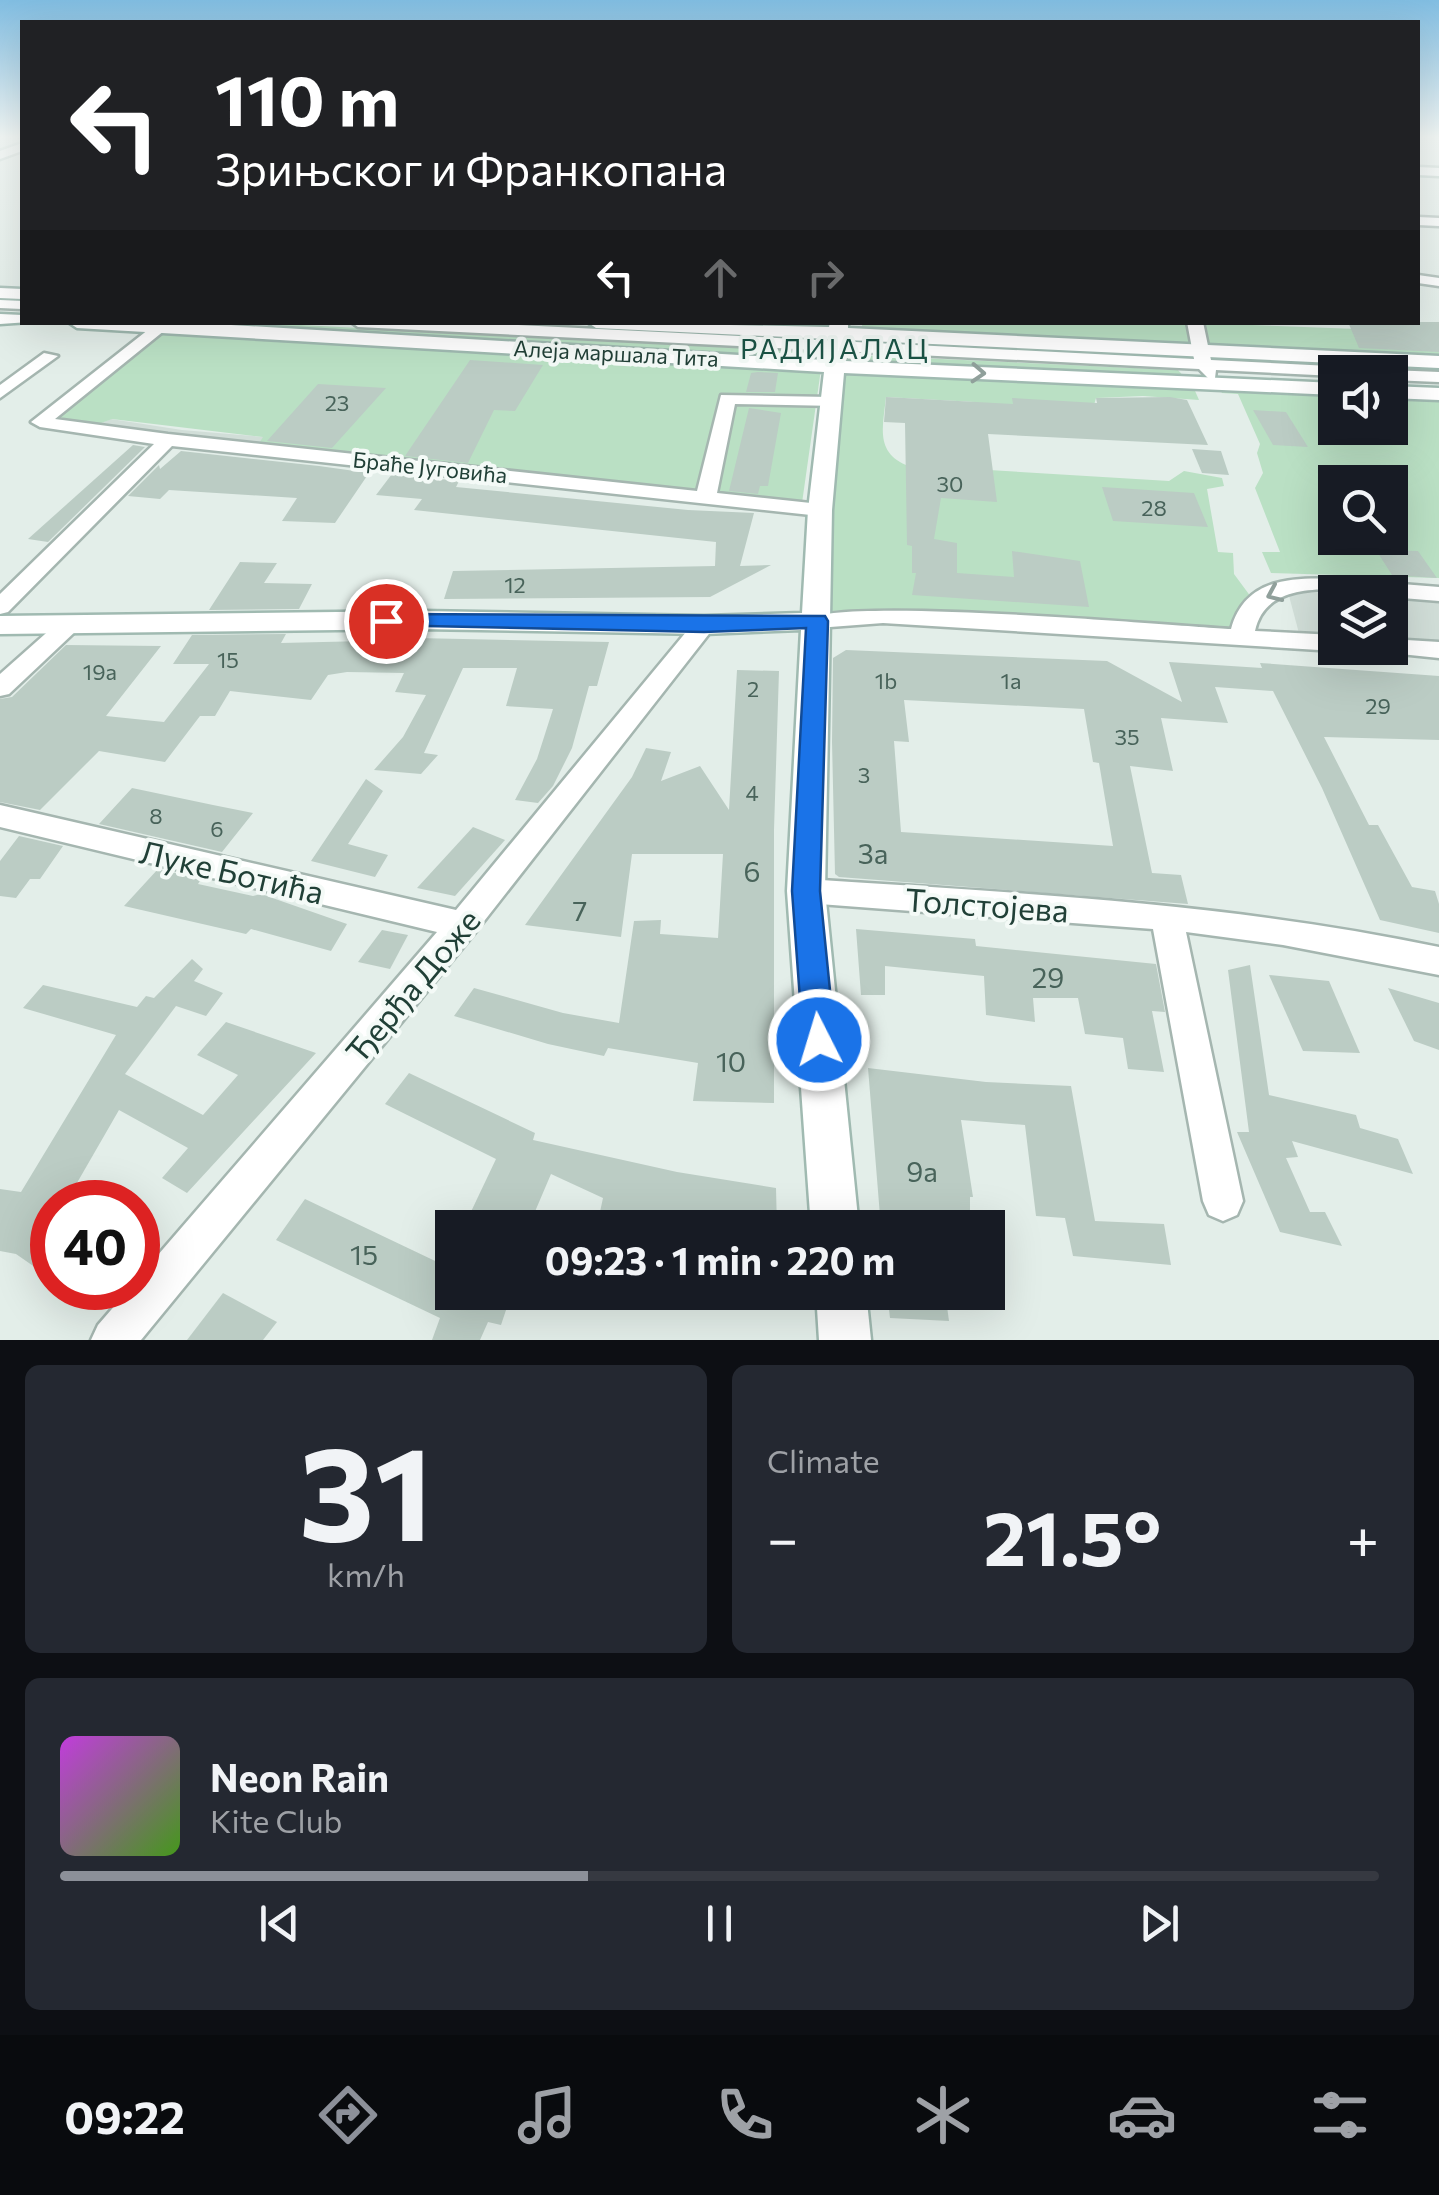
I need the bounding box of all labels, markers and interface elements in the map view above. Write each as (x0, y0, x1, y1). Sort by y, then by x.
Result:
text: 110 m (215, 55, 399, 140)
icon: left (50, 60, 180, 190)
text: Зрињског и Франкопана (215, 140, 727, 195)
icon: left (588, 250, 643, 305)
icon: ahead (693, 250, 748, 305)
icon: right (798, 250, 853, 305)
district label: РАДИЈАЛАЦ (740, 331, 930, 365)
street label: Алеја маршала Тита (513, 334, 719, 372)
map controls (1318, 355, 1408, 665)
button: sound (1318, 355, 1408, 445)
one-way arrow (971, 362, 987, 383)
house number: 23 (325, 389, 349, 416)
street label: Браће Југовића (351, 445, 509, 489)
button: search (1318, 465, 1408, 555)
house number: 30 (937, 470, 963, 497)
house number: 28 (1141, 494, 1167, 521)
house number: 12 (504, 571, 526, 598)
button: layers (1318, 575, 1408, 665)
pin (344, 579, 429, 664)
one-way arrow (1266, 582, 1284, 602)
icon: arrive (359, 594, 414, 649)
house number: 15 (217, 646, 239, 673)
house number: 19a (83, 658, 117, 685)
house number: 1b (875, 667, 897, 694)
house number: 1a (1001, 667, 1021, 694)
house number: 2 (747, 675, 759, 702)
house number: 29 (1365, 692, 1391, 719)
house number: 35 (1114, 723, 1140, 750)
house number: 3 (858, 761, 870, 788)
house number: 4 (745, 779, 759, 806)
house number: 8 (149, 802, 163, 829)
house number: 6 (210, 815, 224, 842)
street label: Луке Ботића (136, 830, 328, 912)
house number: 3a (858, 836, 888, 870)
house number: 6 (744, 854, 761, 888)
street label: Толстојева (904, 878, 1070, 930)
house number: 7 (573, 893, 587, 927)
street label: Ђерђа Доже (336, 900, 488, 1070)
house number: 29 (1032, 960, 1064, 994)
position arrow (767, 988, 871, 1092)
house number: 10 (716, 1044, 746, 1078)
house number: 9a (906, 1154, 938, 1188)
speed limit sign: 40 (30, 1180, 160, 1310)
text: 09:23 · 1 min · 220 m (545, 1236, 895, 1283)
house number: 15 (350, 1237, 378, 1271)
text: 31 (299, 1409, 433, 1568)
text: Climate (767, 1440, 880, 1480)
text: 21.5° (983, 1490, 1162, 1581)
text: − (767, 1503, 798, 1570)
text: + (1347, 1503, 1379, 1570)
text: km/h (327, 1554, 405, 1594)
text: Neon Rain (210, 1753, 389, 1800)
text: Kite Club (210, 1800, 342, 1840)
icon: previous (252, 1896, 307, 1951)
icon: pause (692, 1896, 747, 1951)
icon: next (1132, 1896, 1187, 1951)
icon: directions (313, 2080, 383, 2150)
icon: music (512, 2080, 582, 2150)
icon: phone (710, 2080, 780, 2150)
icon: climate (908, 2080, 978, 2150)
icon: car (1107, 2080, 1177, 2150)
icon: filters (1305, 2080, 1375, 2150)
text: 09:22 (64, 2088, 185, 2143)

